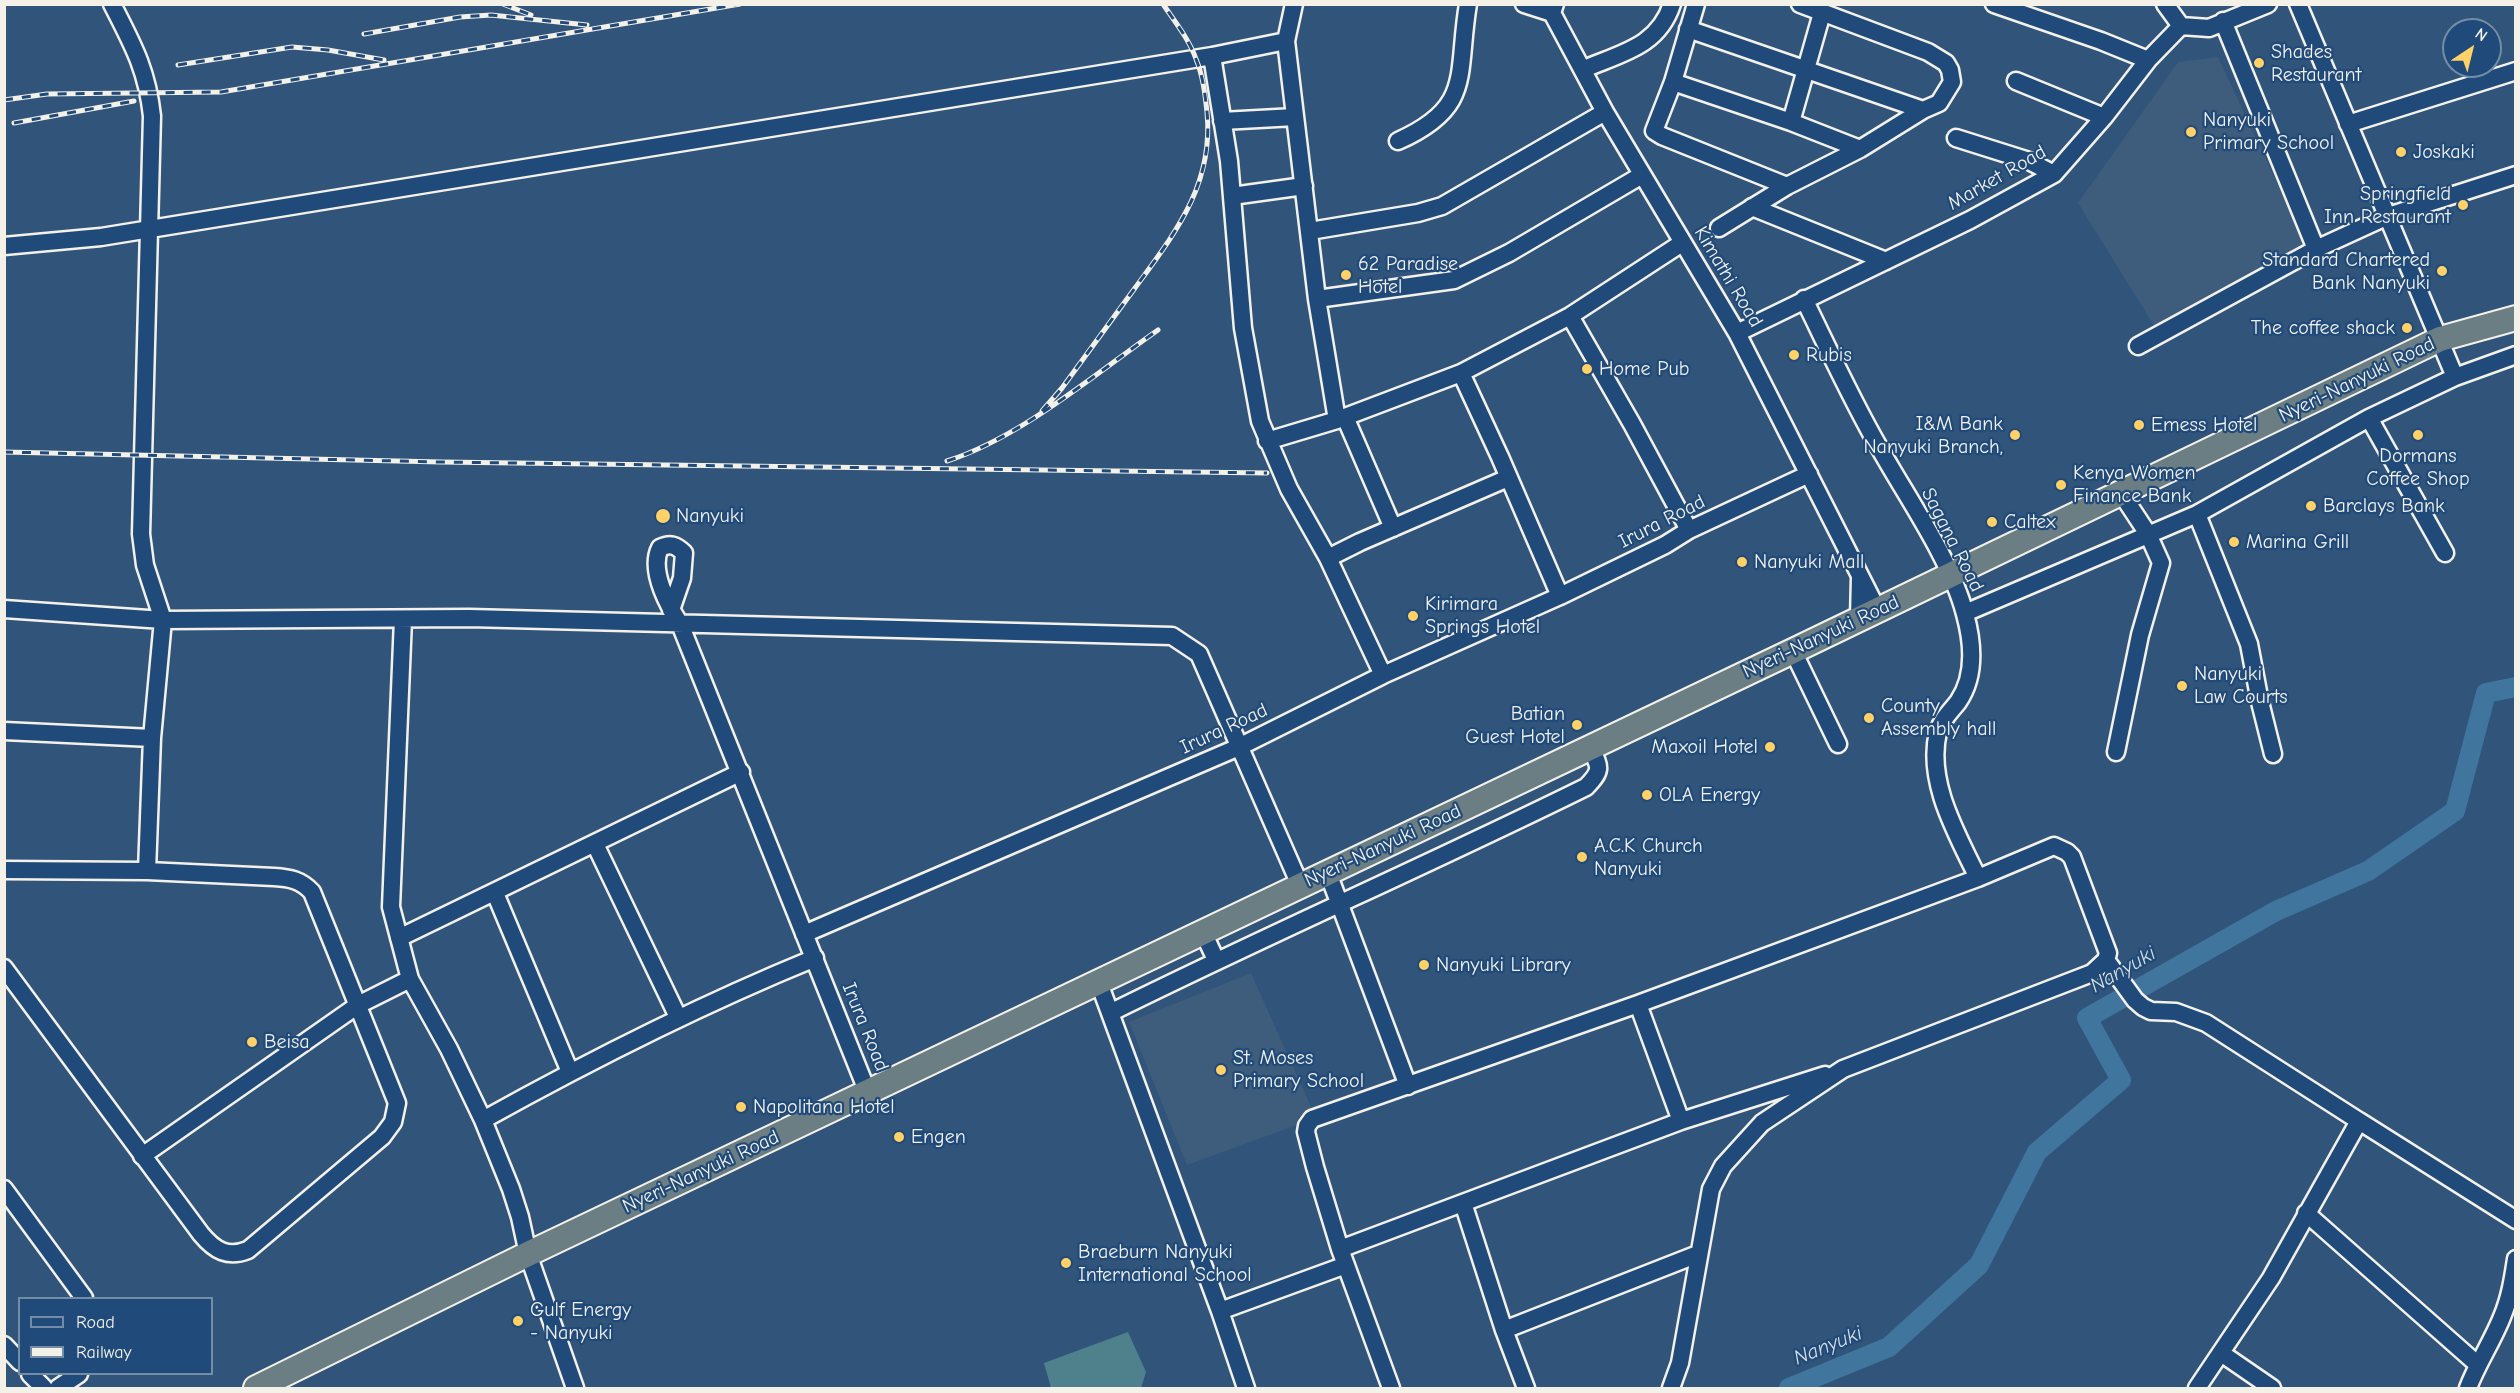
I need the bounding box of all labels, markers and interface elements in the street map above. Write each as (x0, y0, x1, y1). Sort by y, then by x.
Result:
north arrow (2442, 18, 2502, 78)
text: N (2472, 25, 2491, 45)
place label: Shades Restaurant (2271, 40, 2361, 87)
marker: Shades Restaurant (2252, 56, 2266, 70)
place label: Nanyuki Primary School (2203, 108, 2334, 155)
marker: Nanyuki Primary School (2184, 125, 2198, 139)
street label: Market Road (1943, 140, 2051, 216)
place label: Joskaki (2413, 140, 2475, 164)
marker: Joskaki (2394, 145, 2408, 159)
place label: Springfield Inn Restaurant (2324, 182, 2451, 229)
marker: Springfield Inn Restaurant (2456, 198, 2470, 212)
street label: Kimathi Road (1689, 222, 1767, 332)
place label: Standard Chartered Bank Nanyuki (2262, 248, 2430, 295)
place label: 62 Paradise Hotel (1358, 252, 1458, 299)
marker: Standard Chartered Bank Nanyuki (2435, 264, 2449, 278)
marker: 62 Paradise Hotel (1339, 268, 1353, 282)
place label: The coffee shack (2251, 316, 2395, 340)
marker: The coffee shack (2400, 321, 2414, 335)
street label: Nyeri-Nanyuki Road (2275, 332, 2439, 428)
place label: Rubis (1806, 343, 1852, 367)
marker: Rubis (1787, 348, 1801, 362)
place label: Home Pub (1599, 357, 1689, 381)
marker: Home Pub (1580, 362, 1594, 376)
place label: I&M Bank Nanyuki Branch, (1863, 412, 2003, 459)
place label: Emess Hotel (2151, 413, 2257, 437)
marker: Emess Hotel (2132, 418, 2146, 432)
marker: I&M Bank Nanyuki Branch, (2008, 428, 2022, 442)
marker: Dormans Coffee Shop (2411, 428, 2425, 442)
place label: Dormans Coffee Shop (2366, 444, 2470, 491)
place label: Kenya Women Finance Bank (2073, 461, 2196, 508)
marker: Kenya Women Finance Bank (2054, 478, 2068, 492)
street label: Sagana Road (1916, 484, 1988, 596)
street label: Irura Road (1615, 490, 1709, 554)
place label: Barclays Bank (2323, 494, 2445, 518)
marker: Barclays Bank (2304, 499, 2318, 513)
place label: Nanyuki (676, 504, 744, 528)
marker: Nanyuki (654, 507, 672, 525)
place label: Caltex (2004, 510, 2056, 534)
marker: Caltex (1985, 515, 1999, 529)
place label: Marina Grill (2246, 530, 2349, 554)
marker: Marina Grill (2227, 535, 2241, 549)
place label: Nanyuki Mall (1754, 550, 1864, 574)
marker: Nanyuki Mall (1735, 555, 1749, 569)
street label: Nyeri-Nanyuki Road (1739, 590, 1903, 684)
place label: Kirimara Springs Hotel (1425, 592, 1540, 639)
marker: Kirimara Springs Hotel (1406, 609, 1420, 623)
place label: Nanyuki Law Courts (2194, 662, 2288, 709)
marker: Nanyuki Law Courts (2175, 679, 2189, 693)
place label: County Assembly hall (1881, 694, 1996, 741)
street label: Irura Road (1176, 698, 1272, 760)
place label: Batian Guest Hotel (1465, 702, 1565, 749)
marker: County Assembly hall (1862, 711, 1876, 725)
marker: Batian Guest Hotel (1570, 718, 1584, 732)
place label: Maxoil Hotel (1651, 735, 1758, 759)
marker: Maxoil Hotel (1763, 740, 1777, 754)
place label: OLA Energy (1659, 783, 1760, 807)
marker: OLA Energy (1640, 788, 1654, 802)
street label: Nyeri-Nanyuki Road (1301, 799, 1465, 893)
place label: A.C.K Church Nanyuki (1594, 834, 1703, 881)
marker: A.C.K Church Nanyuki (1575, 850, 1589, 864)
water label: Nanyuki (2086, 941, 2160, 999)
place label: Nanyuki Library (1436, 953, 1571, 977)
marker: Nanyuki Library (1417, 958, 1431, 972)
street label: Irura Road (836, 979, 894, 1075)
place label: Beisa (264, 1030, 310, 1054)
marker: Beisa (245, 1035, 259, 1049)
place label: St. Moses Primary School (1233, 1046, 1364, 1093)
marker: St. Moses Primary School (1214, 1063, 1228, 1077)
place label: Napolitana Hotel (753, 1095, 895, 1119)
marker: Napolitana Hotel (734, 1100, 748, 1114)
street label: Nyeri-Nanyuki Road (619, 1125, 783, 1219)
place label: Engen (911, 1125, 966, 1149)
marker: Engen (892, 1130, 906, 1144)
place label: Braeburn Nanyuki International School (1078, 1240, 1252, 1287)
marker: Braeburn Nanyuki International School (1059, 1256, 1073, 1270)
legend (18, 1297, 213, 1375)
place label: Gulf Energy - Nanyuki (530, 1298, 631, 1345)
text: Road (76, 1312, 115, 1333)
marker: Gulf Energy - Nanyuki (511, 1314, 525, 1328)
water label: Nanyuki (1790, 1321, 1866, 1371)
text: Railway (76, 1342, 132, 1363)

